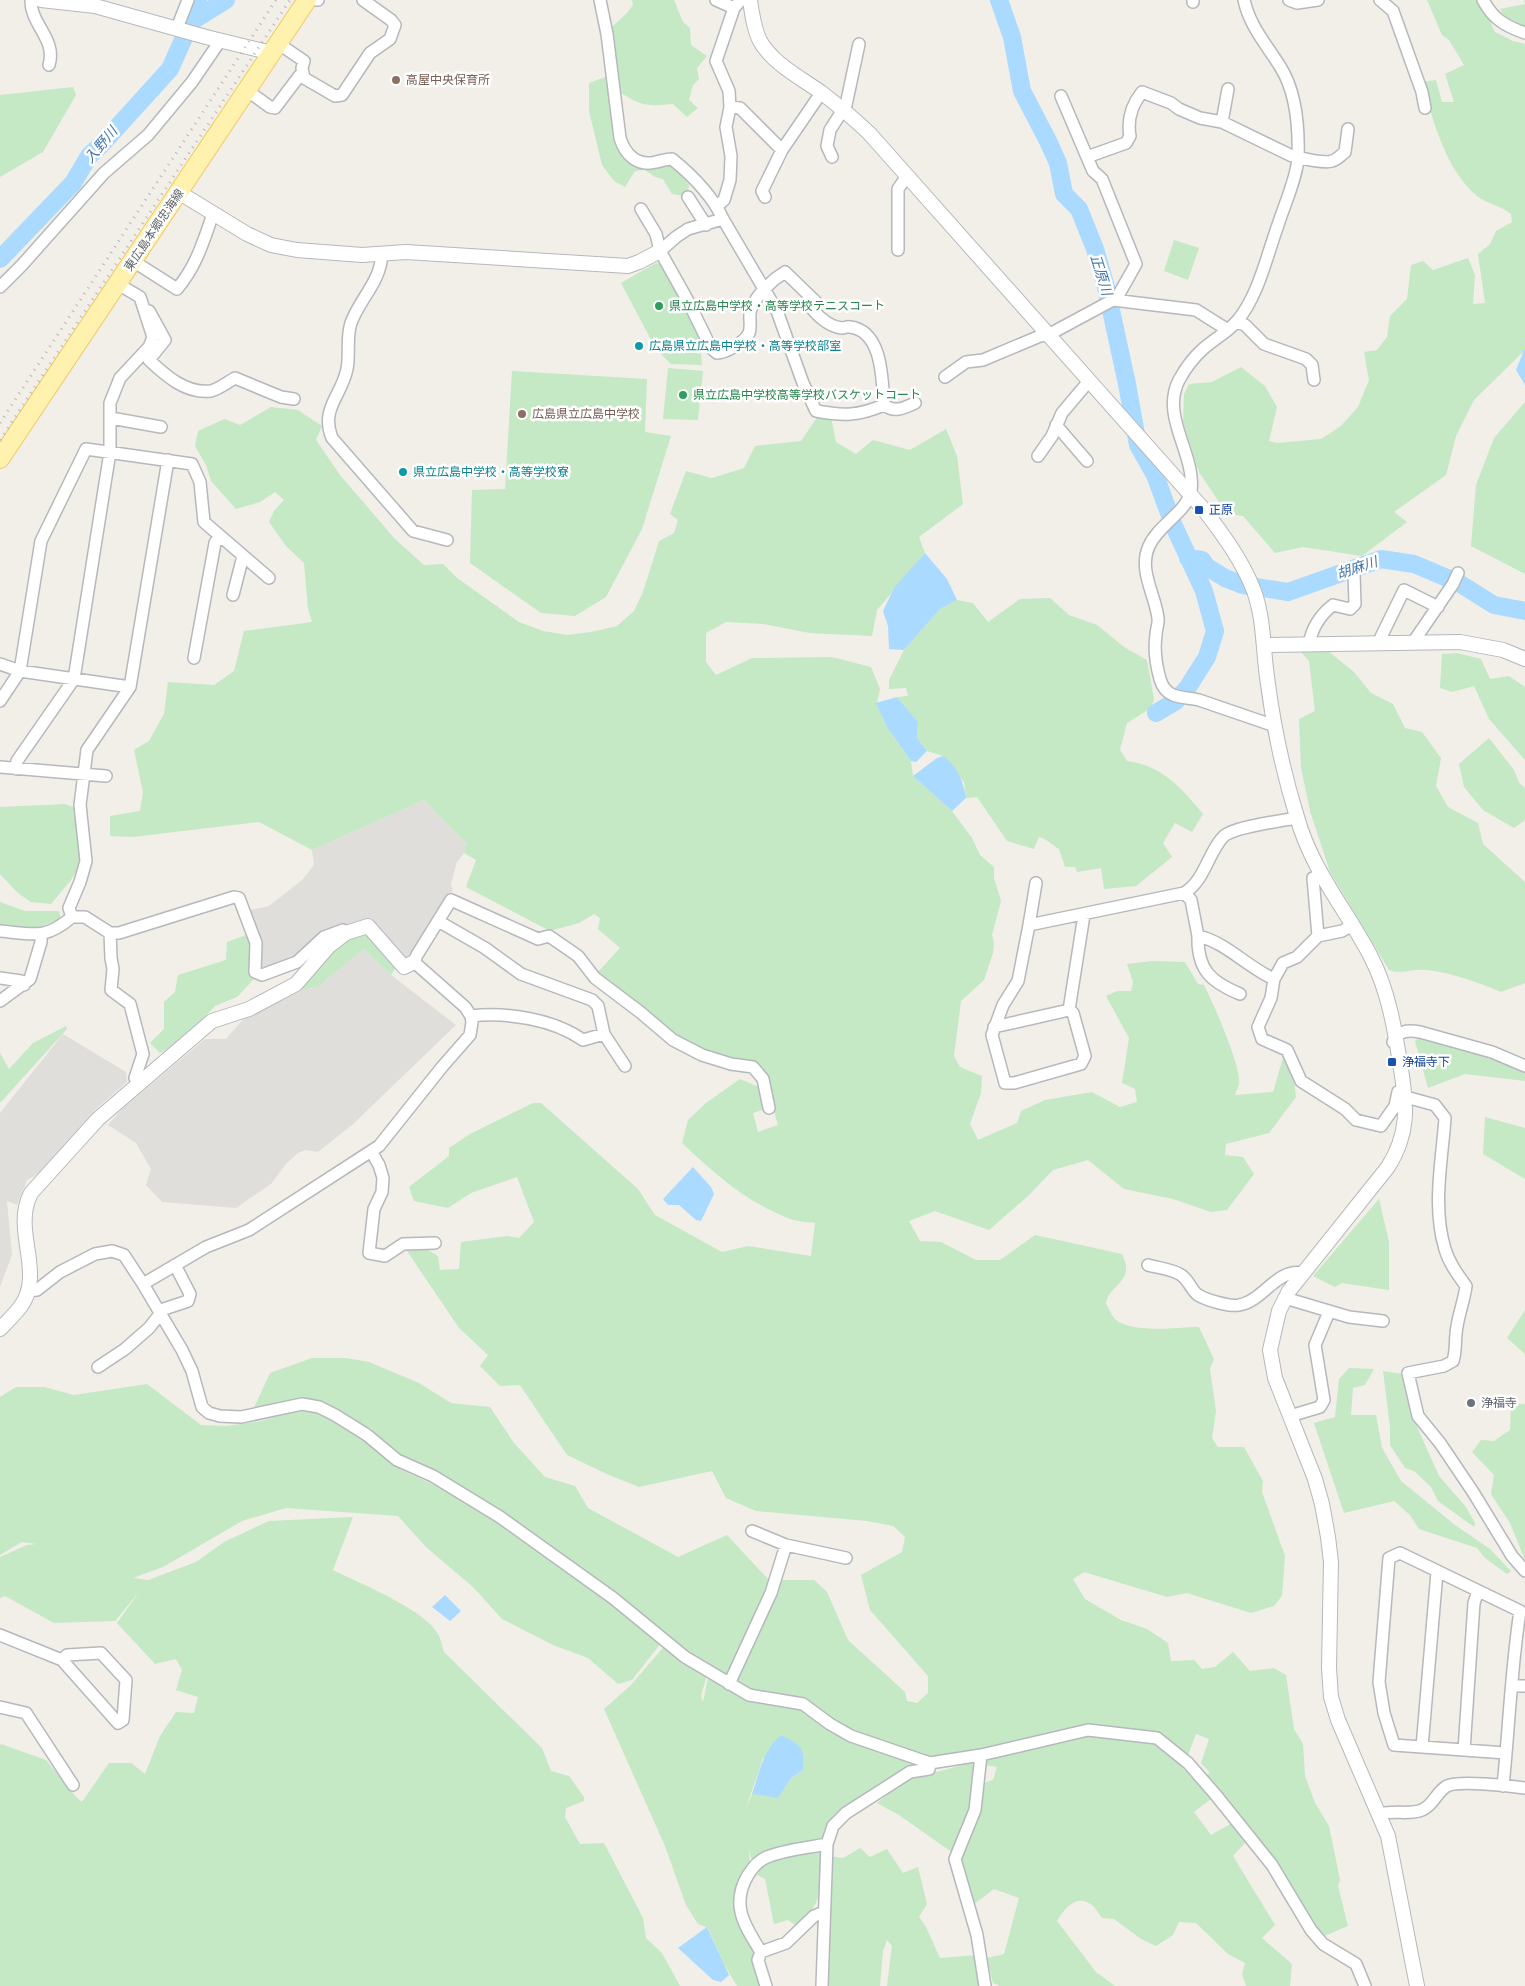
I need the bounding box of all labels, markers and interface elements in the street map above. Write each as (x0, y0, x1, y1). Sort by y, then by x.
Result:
place label: 高屋中央保育所 (406, 73, 490, 87)
marker: 高屋中央保育所 (390, 74, 402, 86)
water label: 入野川 (81, 122, 122, 167)
street label: 東広島本郷忠海線 (121, 186, 187, 274)
water label: 正原川 (1087, 252, 1116, 299)
place label: 県立広島中学校・高等学校テニスコート (669, 299, 885, 313)
marker: 県立広島中学校・高等学校テニスコート (653, 300, 665, 312)
place label: 広島県立広島中学校・高等学校部室 (649, 339, 841, 353)
marker: 広島県立広島中学校・高等学校部室 (633, 340, 645, 352)
place label: 県立広島中学校高等学校バスケットコート (693, 388, 921, 402)
marker: 県立広島中学校高等学校バスケットコート (677, 389, 689, 401)
place label: 広島県立広島中学校 (532, 407, 640, 421)
marker: 広島県立広島中学校 (516, 408, 528, 420)
place label: 県立広島中学校・高等学校寮 (413, 465, 569, 479)
marker: 県立広島中学校・高等学校寮 (397, 466, 409, 478)
place label: 正原 (1209, 503, 1233, 517)
marker: 正原 (1193, 504, 1205, 516)
water label: 胡麻川 (1334, 553, 1382, 583)
place label: 浄福寺下 (1402, 1055, 1450, 1069)
marker: 浄福寺下 (1386, 1056, 1398, 1068)
place label: 浄福寺 (1481, 1396, 1517, 1410)
marker: 浄福寺 (1465, 1397, 1477, 1409)

